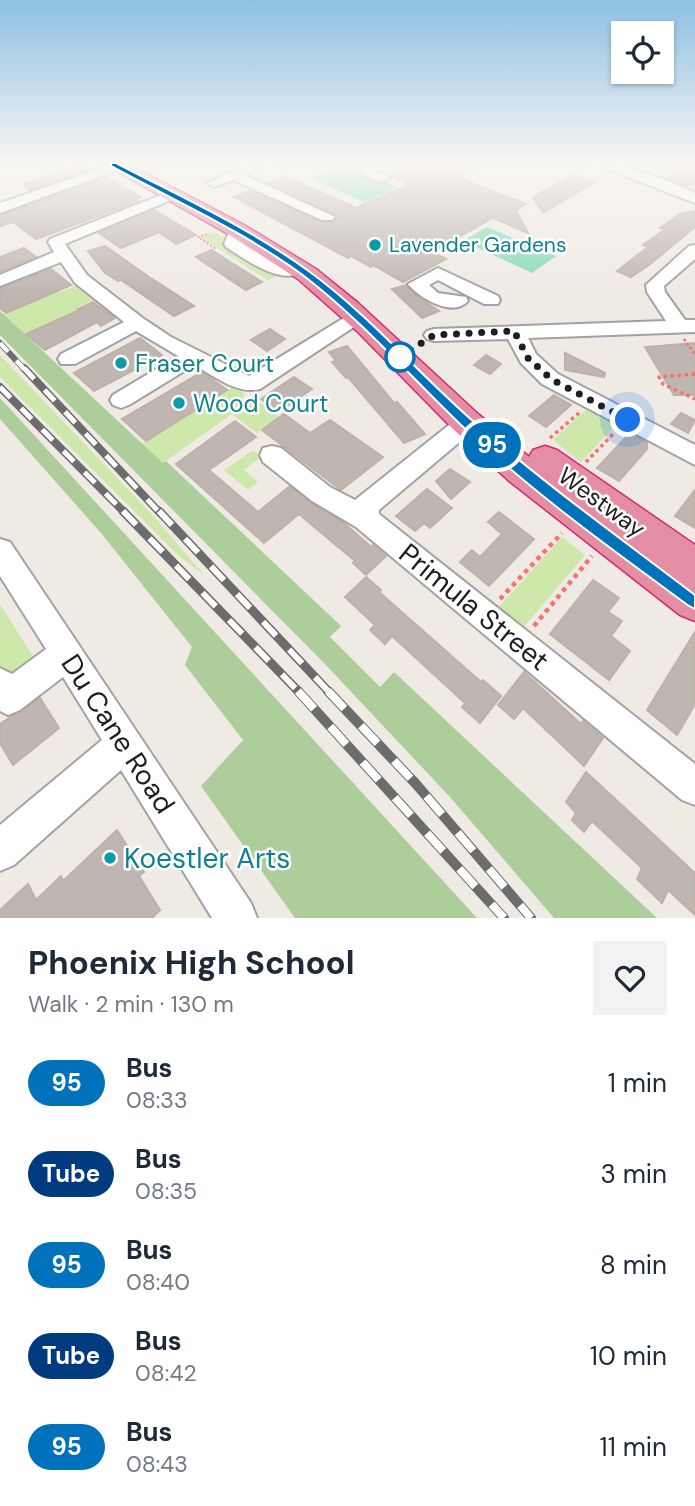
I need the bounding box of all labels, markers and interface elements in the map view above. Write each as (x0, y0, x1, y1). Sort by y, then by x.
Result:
map controls (611, 21, 674, 84)
button: locate (611, 21, 674, 84)
place label: Lavender Gardens (389, 231, 566, 259)
marker: Lavender Gardens (367, 237, 383, 253)
unlabelled marker (385, 342, 415, 372)
place label: Fraser Court (135, 348, 274, 379)
marker: Fraser Court (113, 355, 129, 371)
place label: Wood Court (193, 388, 328, 419)
marker: Wood Court (171, 395, 187, 411)
your location (610, 402, 645, 437)
line badge: 95 (461, 422, 524, 468)
text: 95 (477, 429, 507, 460)
street label: Westway (552, 460, 652, 544)
street label: Primula Street (391, 535, 557, 679)
street label: Du Cane Road (53, 647, 183, 821)
place label: Koestler Arts (124, 840, 290, 877)
marker: Koestler Arts (102, 850, 118, 866)
text: Phoenix High School (28, 941, 355, 984)
button: heart (593, 941, 667, 1015)
text: Walk · 2 min · 130 m (28, 989, 234, 1019)
text: Bus (126, 1051, 172, 1085)
text: 1 min (608, 1066, 667, 1100)
text: 95 (51, 1067, 82, 1098)
text: 08:33 (126, 1085, 188, 1115)
text: Bus (135, 1142, 182, 1176)
text: 3 min (600, 1157, 667, 1191)
text: Tube (42, 1158, 100, 1189)
text: 08:35 (135, 1176, 197, 1206)
text: Bus (126, 1233, 172, 1267)
text: 8 min (600, 1248, 667, 1282)
text: 95 (51, 1249, 82, 1280)
text: 08:40 (126, 1267, 190, 1297)
text: Bus (135, 1324, 182, 1358)
text: 10 min (590, 1339, 667, 1373)
text: Tube (42, 1340, 100, 1371)
text: 08:42 (135, 1358, 197, 1388)
text: Bus (126, 1415, 172, 1449)
text: 11 min (600, 1430, 667, 1464)
text: 95 (51, 1431, 82, 1462)
text: 08:43 (126, 1449, 188, 1479)

